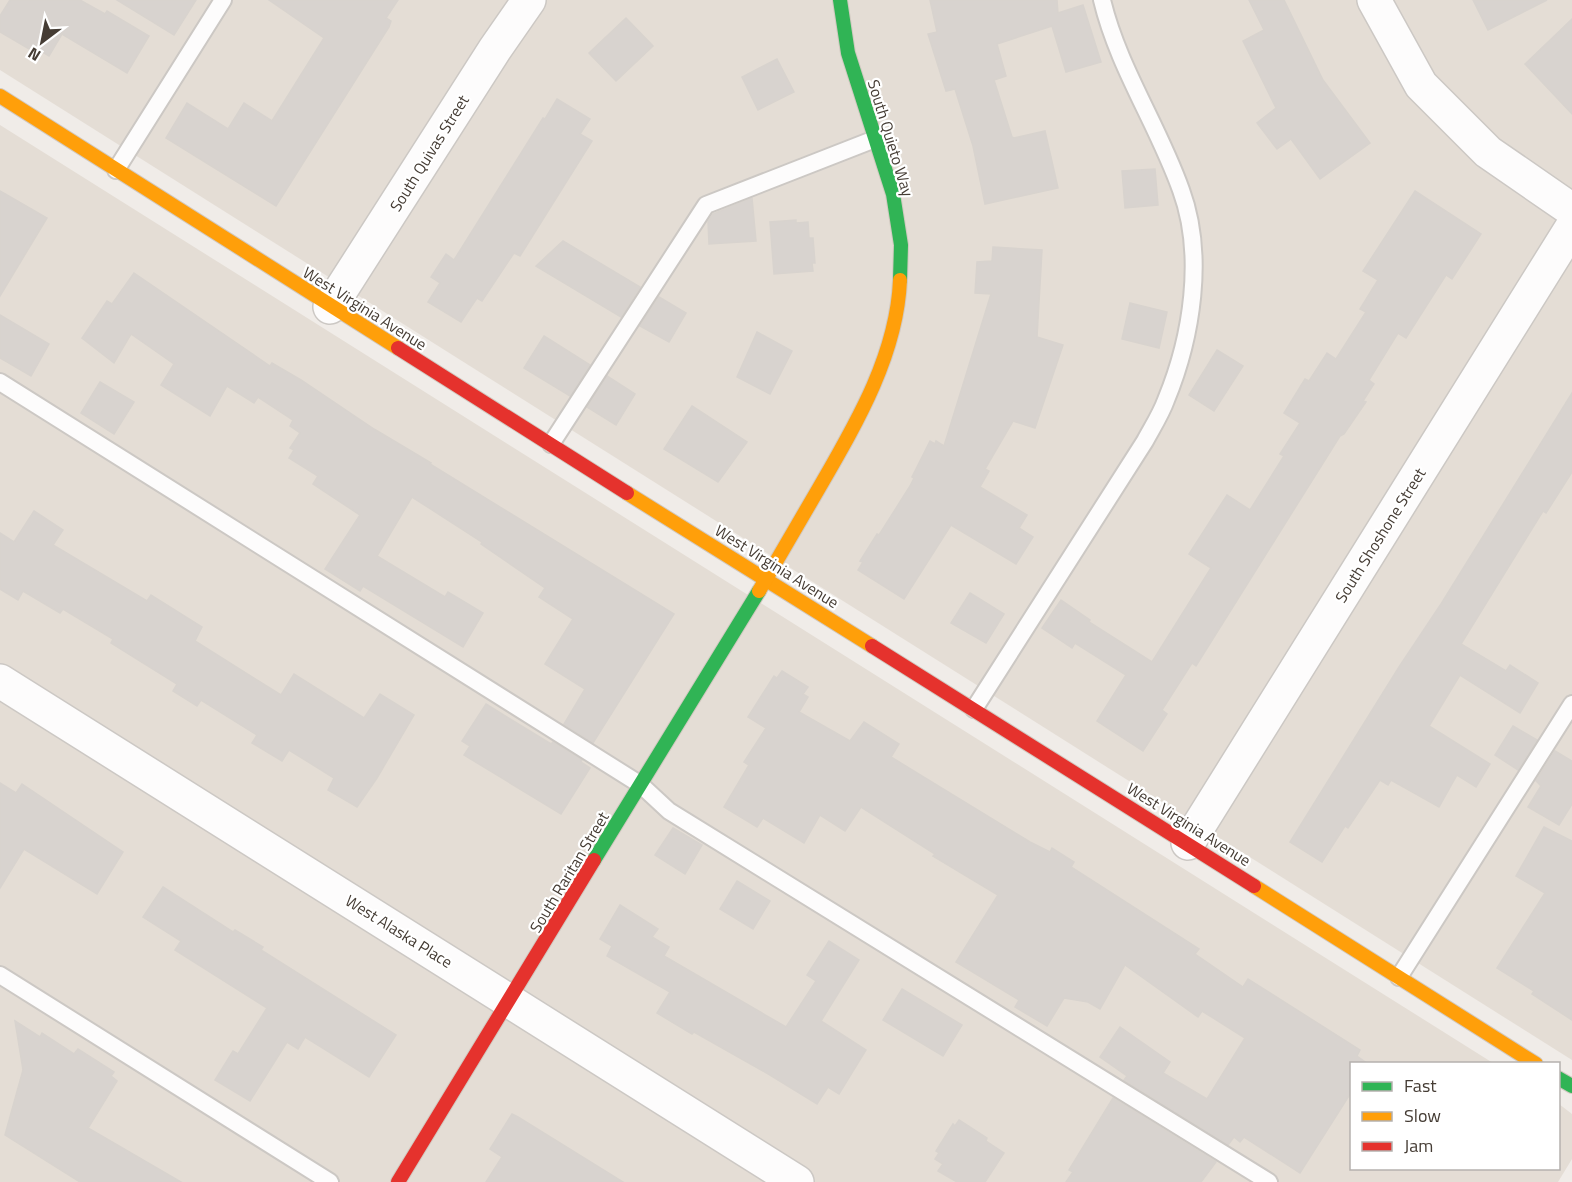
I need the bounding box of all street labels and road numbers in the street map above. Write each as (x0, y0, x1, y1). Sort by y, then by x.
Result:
street label: South Quieto Way (862, 77, 920, 200)
street label: South Quivas Street (383, 90, 475, 216)
street label: West Virginia Avenue (298, 260, 432, 356)
street label: South Shoshone Street (1329, 463, 1431, 607)
street label: West Virginia Avenue (710, 518, 844, 614)
street label: West Virginia Avenue (1122, 776, 1256, 872)
street label: South Raritan Street (523, 807, 615, 937)
street label: West Alaska Place (341, 888, 457, 974)

